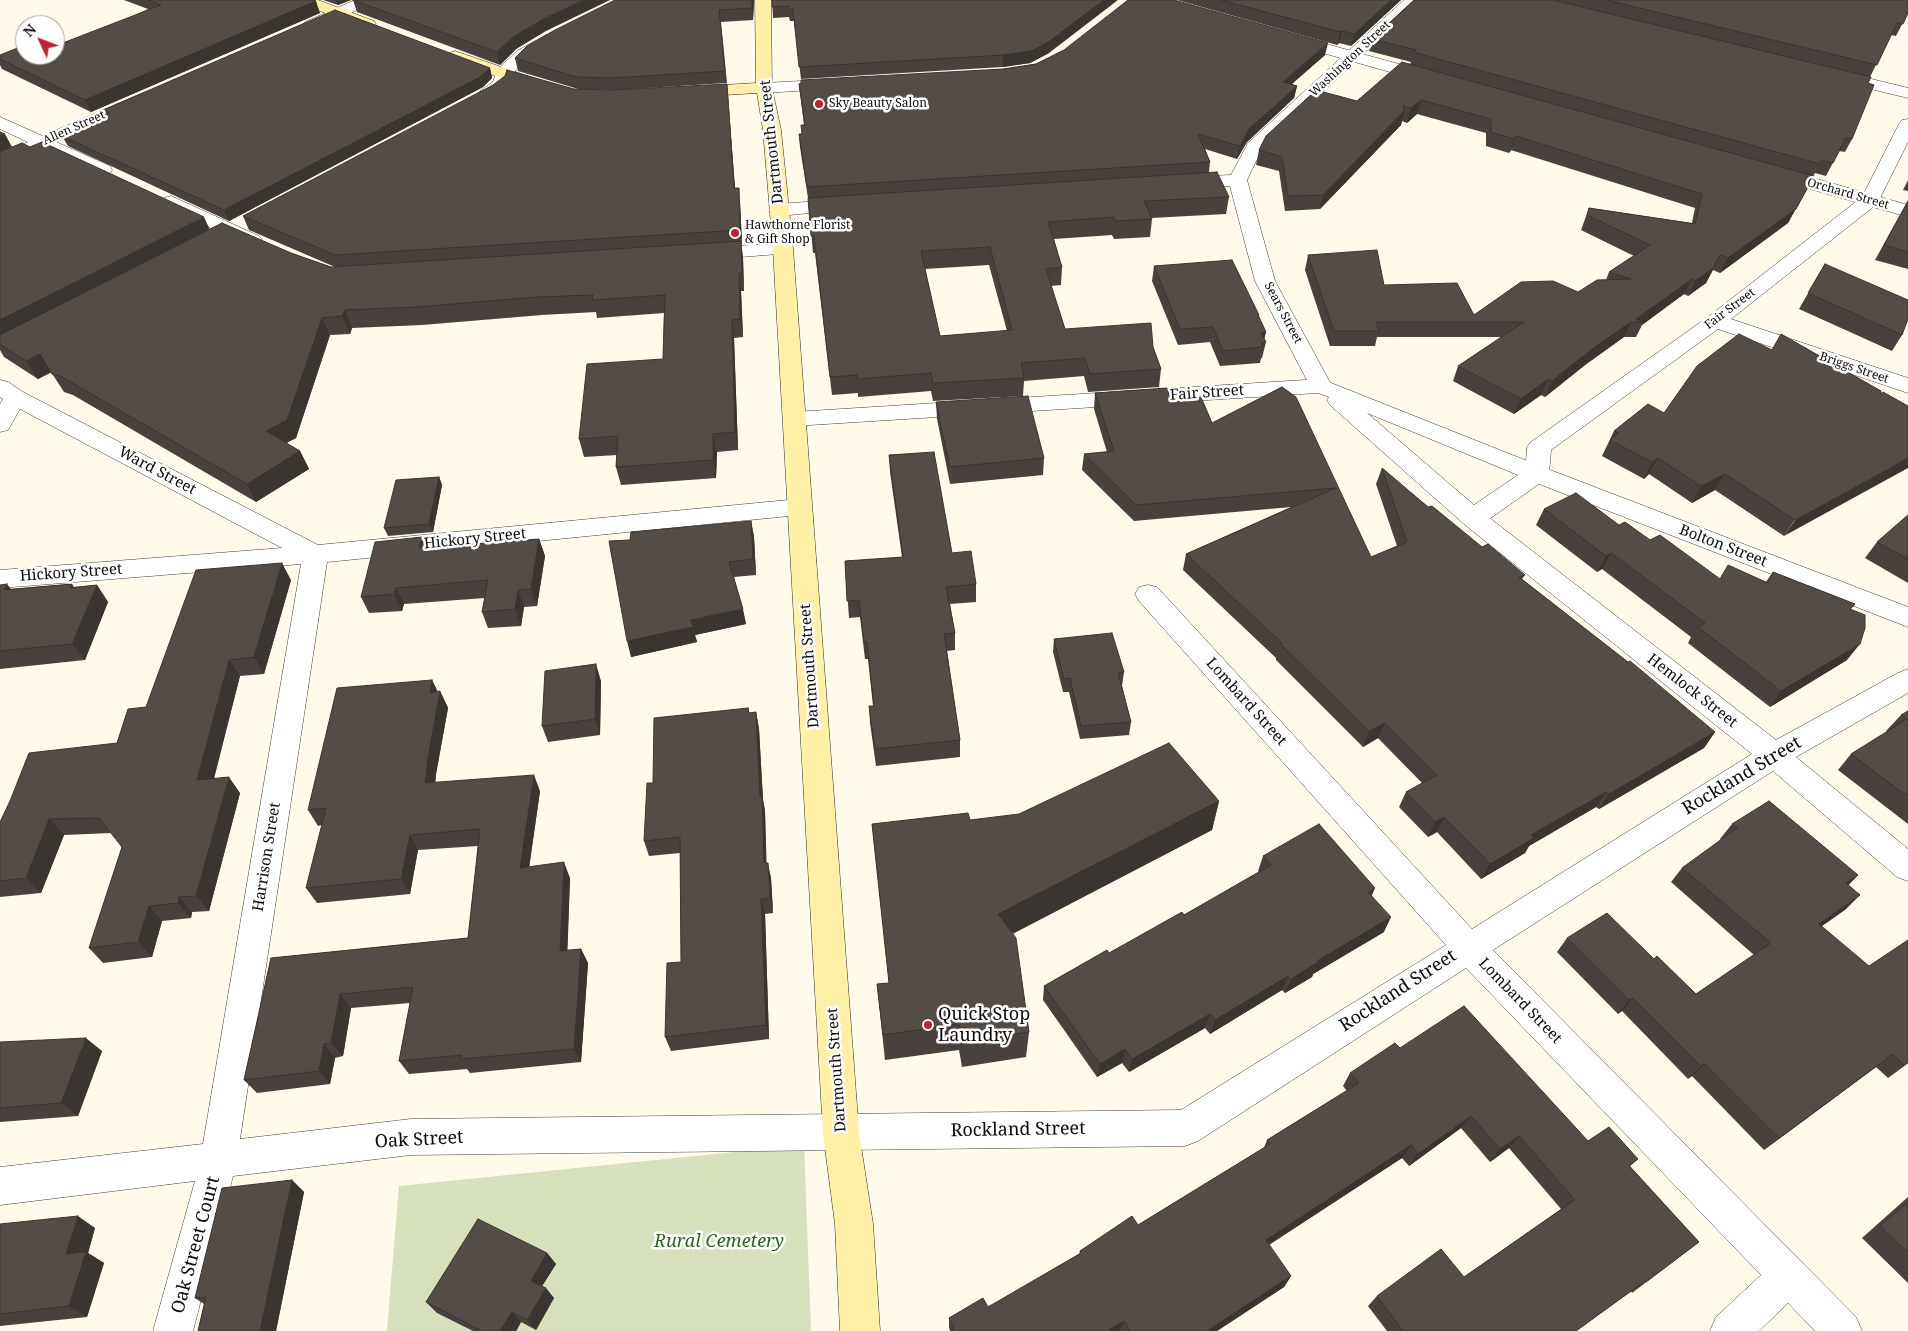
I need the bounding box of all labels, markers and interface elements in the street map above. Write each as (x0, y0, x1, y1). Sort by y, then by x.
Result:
north arrow (15, 15, 65, 65)
street label: Washington Street (1307, 18, 1393, 100)
text: N (19, 20, 40, 41)
street label: Dartmouth Street (757, 79, 787, 205)
place label: Sky Beauty Salon (829, 97, 927, 111)
marker: Sky Beauty Salon (813, 98, 825, 110)
street label: Allen Street (41, 108, 107, 148)
street label: Orchard Street (1805, 175, 1891, 213)
place label: Hawthorne Florist & Gift Shop (745, 219, 850, 247)
marker: Hawthorne Florist & Gift Shop (729, 227, 741, 239)
street label: Sears Street (1261, 280, 1305, 346)
street label: Fair Street (1702, 285, 1758, 333)
street label: Briggs Street (1817, 349, 1891, 387)
street label: Fair Street (1169, 381, 1245, 405)
street label: Ward Street (115, 443, 199, 499)
street label: Bolton Street (1677, 521, 1769, 571)
street label: Hickory Street (423, 525, 527, 553)
street label: Hickory Street (19, 560, 123, 586)
street label: Dartmouth Street (797, 603, 823, 729)
street label: Hemlock Street (1643, 650, 1741, 732)
street label: Lombard Street (1202, 654, 1290, 750)
street label: Rockland Street (1679, 732, 1805, 820)
street label: Harrison Street (249, 801, 285, 913)
street label: Rockland Street (1336, 945, 1460, 1037)
street label: Lombard Street (1475, 955, 1565, 1047)
place label: Quick Stop Laundry (938, 1004, 1030, 1046)
street label: Dartmouth Street (824, 1007, 850, 1133)
marker: Quick Stop Laundry (922, 1019, 934, 1031)
street label: Rockland Street (950, 1118, 1086, 1142)
street label: Oak Street (374, 1127, 464, 1153)
street label: Oak Street Court (167, 1174, 225, 1316)
park label: Rural Cemetery (654, 1231, 784, 1253)

